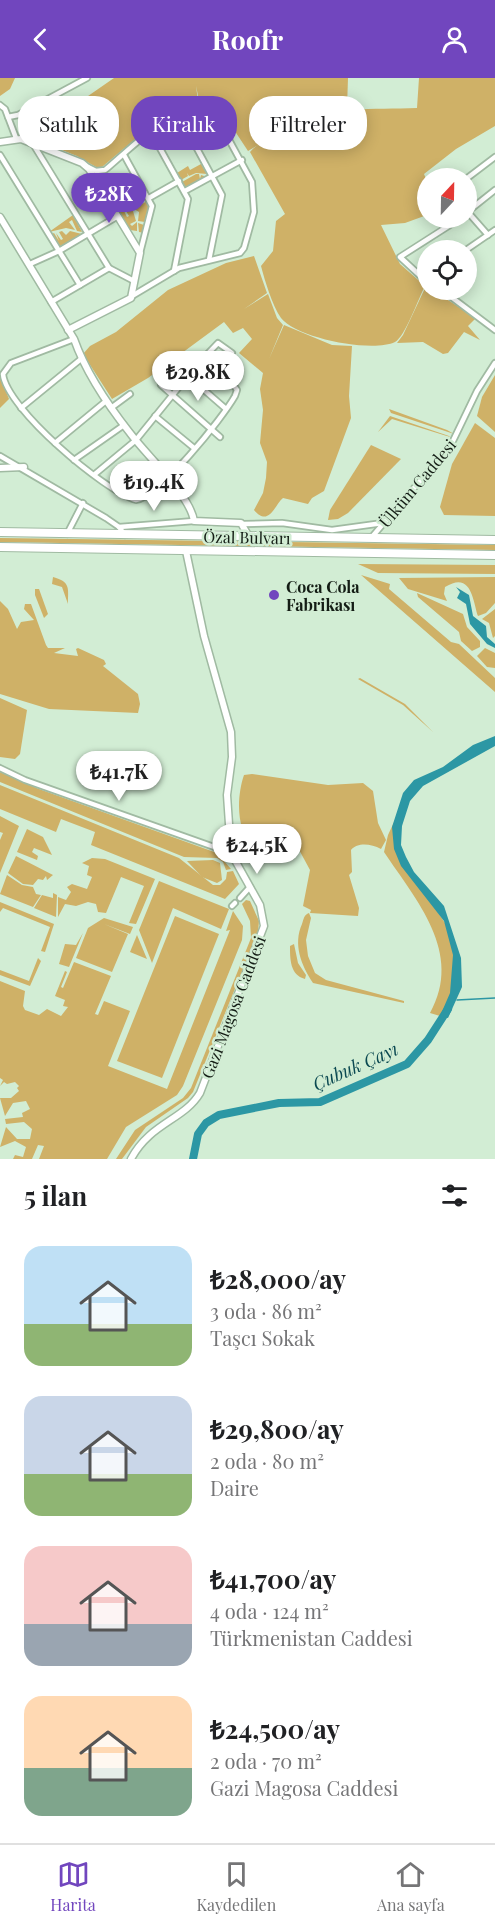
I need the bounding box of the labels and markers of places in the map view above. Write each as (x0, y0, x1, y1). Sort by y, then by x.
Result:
pin: ₺28K (73, 173, 145, 224)
pin: ₺29.8K (149, 351, 247, 402)
pin: ₺19.4K (105, 461, 203, 512)
place label: Coca Cola Fabrikası (286, 576, 360, 615)
marker: Coca Cola Fabrikası (267, 588, 281, 602)
pin: ₺41.7K (70, 751, 168, 802)
pin: ₺24.5K (208, 824, 306, 875)

